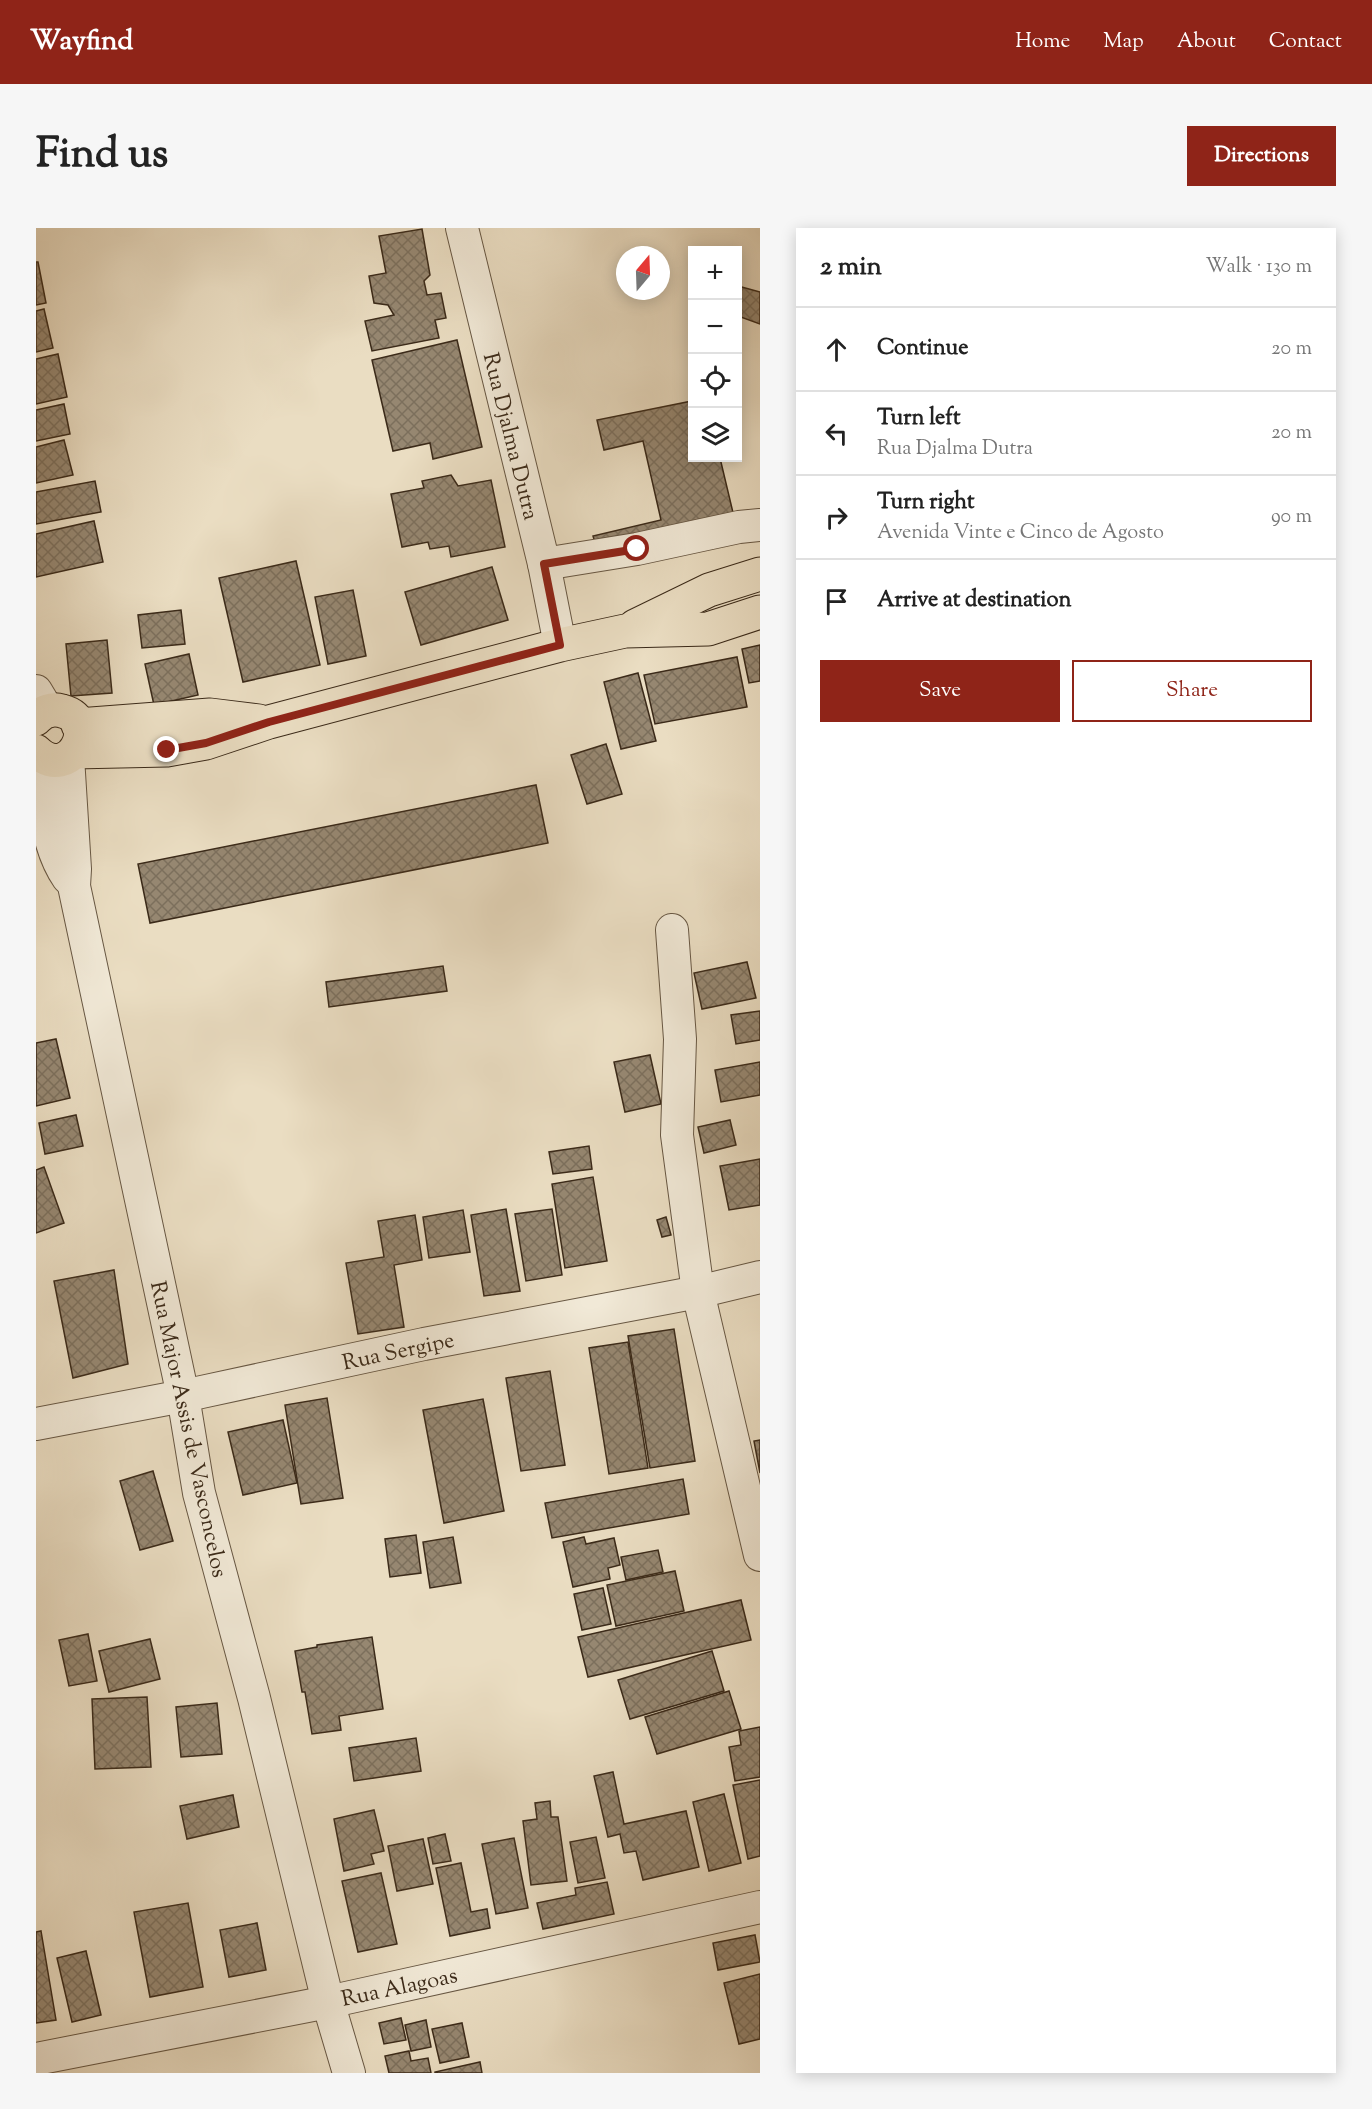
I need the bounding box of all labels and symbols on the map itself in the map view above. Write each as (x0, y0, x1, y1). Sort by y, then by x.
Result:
north arrow (616, 246, 670, 300)
street label: Rua Djalma Dutra (473, 350, 545, 524)
route start (623, 535, 649, 561)
route end (153, 736, 179, 762)
street label: Rua Major Assis de Vasconcelos (140, 1278, 234, 1581)
street label: Rua Sergipe (340, 1325, 458, 1380)
street label: Rua Alagoas (339, 1961, 461, 2017)

